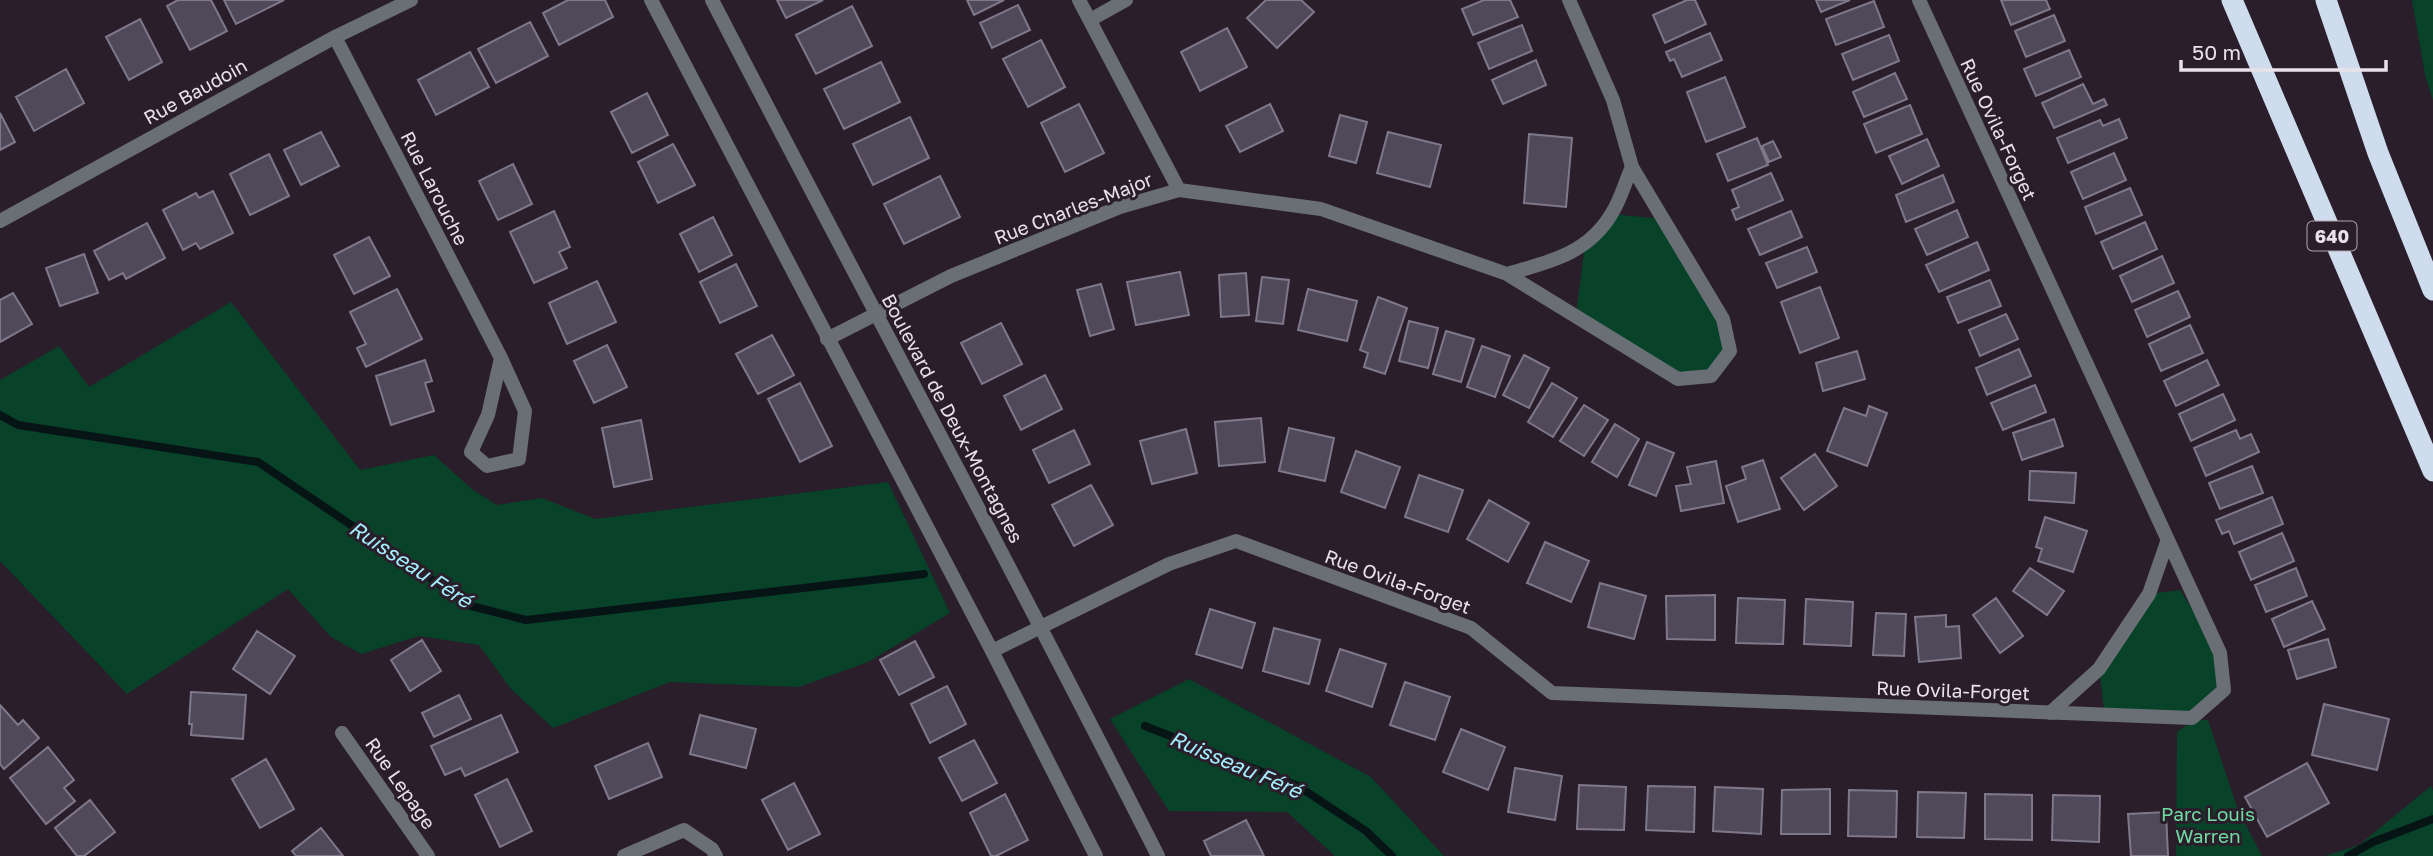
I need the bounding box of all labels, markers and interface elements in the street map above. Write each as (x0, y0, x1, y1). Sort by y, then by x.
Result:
scale bar (2181, 28, 2386, 72)
text: 50 m (2192, 39, 2241, 65)
street label: Rue Baudoin (139, 53, 251, 129)
street label: Rue Ovila-Forget (1956, 54, 2042, 204)
street label: Rue Larouche (396, 127, 474, 249)
street label: Rue Charles-Major (991, 167, 1156, 249)
road number: 640 (2308, 222, 2356, 250)
street label: Boulevard de Deux-Montagnes (877, 290, 1029, 546)
water label: Ruisseau Féré (345, 515, 479, 614)
street label: Rue Ovila-Forget (1322, 544, 1474, 618)
street label: Rue Ovila-Forget (1876, 676, 2030, 704)
water label: Ruisseau Féré (1166, 724, 1308, 804)
street label: Rue Lepage (361, 733, 441, 833)
park label: Parc Louis Warren (2161, 802, 2255, 847)

